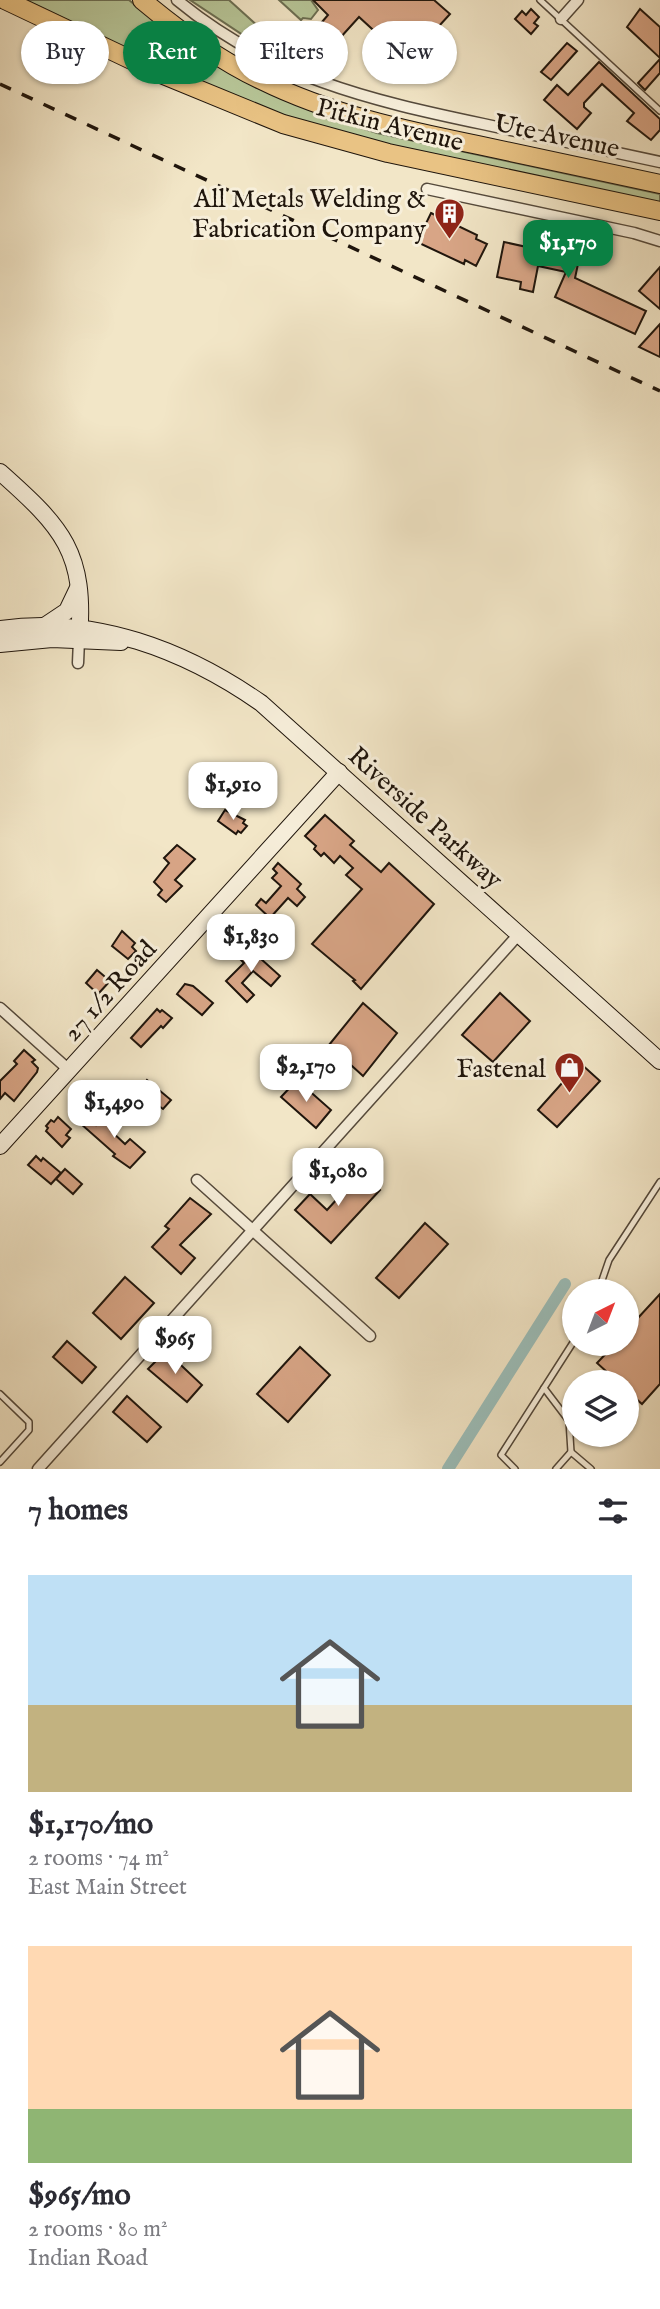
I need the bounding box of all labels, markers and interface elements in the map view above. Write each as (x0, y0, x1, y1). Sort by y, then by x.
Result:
chip: Buy (21, 21, 109, 84)
chip: Rent (123, 21, 221, 84)
chip: Filters (235, 21, 348, 84)
chip: New (362, 21, 457, 84)
street label: Pitkin Avenue (313, 91, 467, 160)
street label: Ute Avenue (491, 107, 622, 166)
place label: All Metals Welding & Fabrication Company (192, 183, 426, 246)
building icon: All Metals Welding & Fabrication Company (432, 196, 466, 240)
pin: $1,170 (511, 220, 625, 280)
text: $1,170 (539, 228, 597, 257)
street label: Riverside Parkway (341, 740, 509, 896)
pin: $1,910 (176, 762, 290, 822)
text: $1,910 (204, 770, 262, 799)
pin: $1,830 (194, 914, 308, 974)
text: $1,830 (223, 922, 279, 951)
street label: 27 1/2 Road (56, 934, 164, 1048)
pin: $2,170 (249, 1044, 363, 1104)
shop icon: Fastenal (552, 1051, 586, 1095)
text: $2,170 (276, 1052, 336, 1081)
place label: Fastenal (456, 1053, 547, 1086)
pin: $1,490 (57, 1080, 171, 1140)
text: $1,490 (84, 1088, 144, 1117)
pin: $1,080 (281, 1148, 395, 1208)
text: $1,080 (308, 1156, 368, 1185)
north arrow (562, 1279, 639, 1356)
map controls (562, 1279, 639, 1447)
pin: $965 (134, 1316, 216, 1376)
text: $965 (155, 1324, 195, 1353)
button: layers (562, 1370, 639, 1447)
text: 7 homes (28, 1492, 128, 1530)
icon: filters (594, 1492, 632, 1530)
icon: home (267, 1621, 393, 1747)
text: $1,170/mo (28, 1806, 153, 1844)
text: 2 rooms · 74 m² (28, 1844, 169, 1873)
text: East Main Street (28, 1873, 187, 1902)
icon: home (267, 1992, 393, 2118)
text: $965/mo (28, 2177, 131, 2215)
text: 2 rooms · 80 m² (28, 2215, 168, 2244)
text: Indian Road (28, 2244, 148, 2273)

